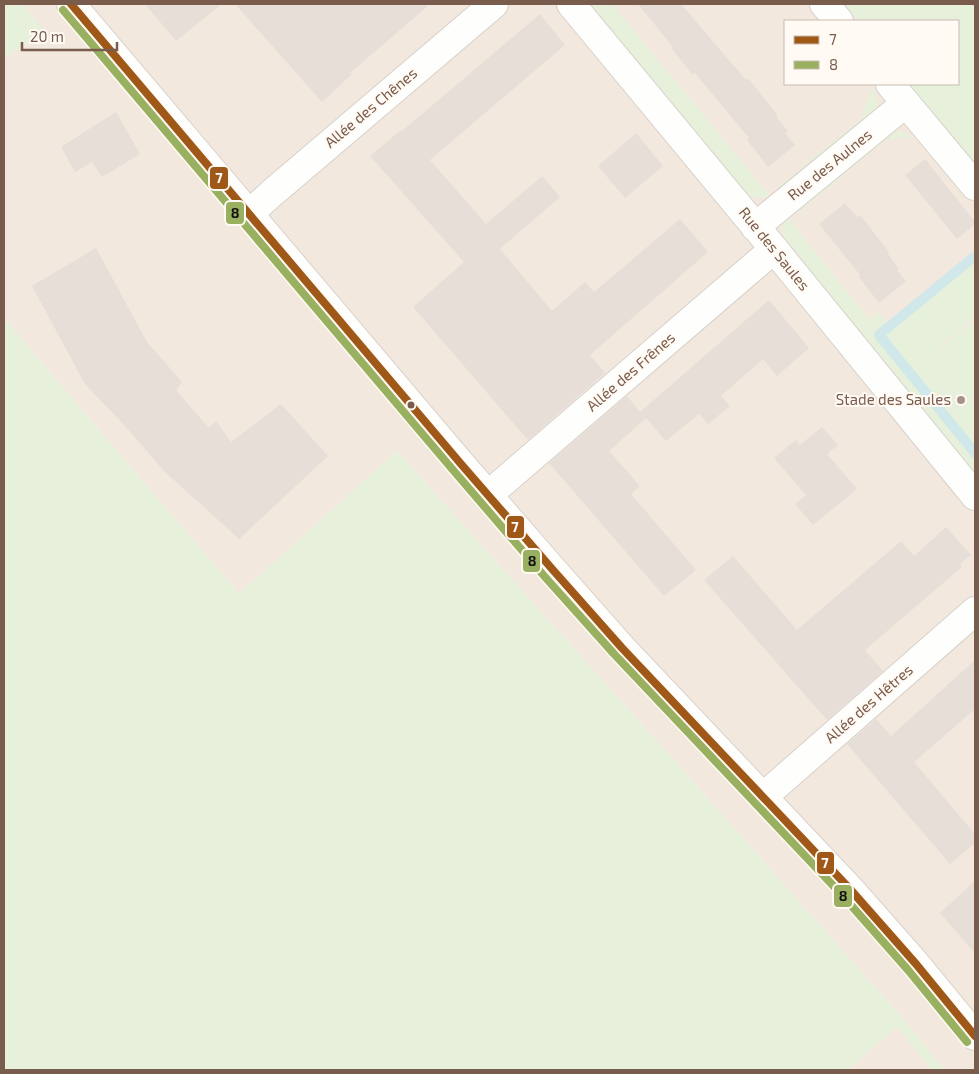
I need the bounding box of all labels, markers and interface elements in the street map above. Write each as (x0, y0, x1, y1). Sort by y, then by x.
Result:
scale bar (22, 20, 118, 52)
legend (784, 20, 959, 85)
text: 20 m (30, 27, 64, 45)
text: 7 (829, 30, 837, 48)
text: 8 (829, 55, 838, 73)
street label: Allée des Chênes (321, 63, 420, 151)
street label: Rue des Aulnes (784, 125, 875, 204)
line badge: 7 (209, 166, 229, 190)
text: 7 (215, 169, 223, 186)
line badge: 8 (225, 201, 245, 225)
street label: Rue des Saules (736, 203, 814, 294)
text: 8 (231, 204, 239, 221)
street label: Allée des Frênes (582, 328, 678, 415)
place label: Stade des Saules (836, 390, 951, 408)
marker: Stade des Saules (955, 394, 967, 406)
unlabelled marker (406, 400, 416, 410)
line badge: 7 (506, 515, 525, 539)
text: 7 (511, 518, 519, 535)
line badge: 8 (522, 549, 541, 573)
text: 8 (528, 552, 536, 569)
street label: Allée des Hêtres (821, 660, 916, 746)
line badge: 7 (816, 851, 835, 875)
text: 7 (821, 854, 829, 871)
line badge: 8 (833, 884, 853, 908)
text: 8 (839, 887, 847, 904)

